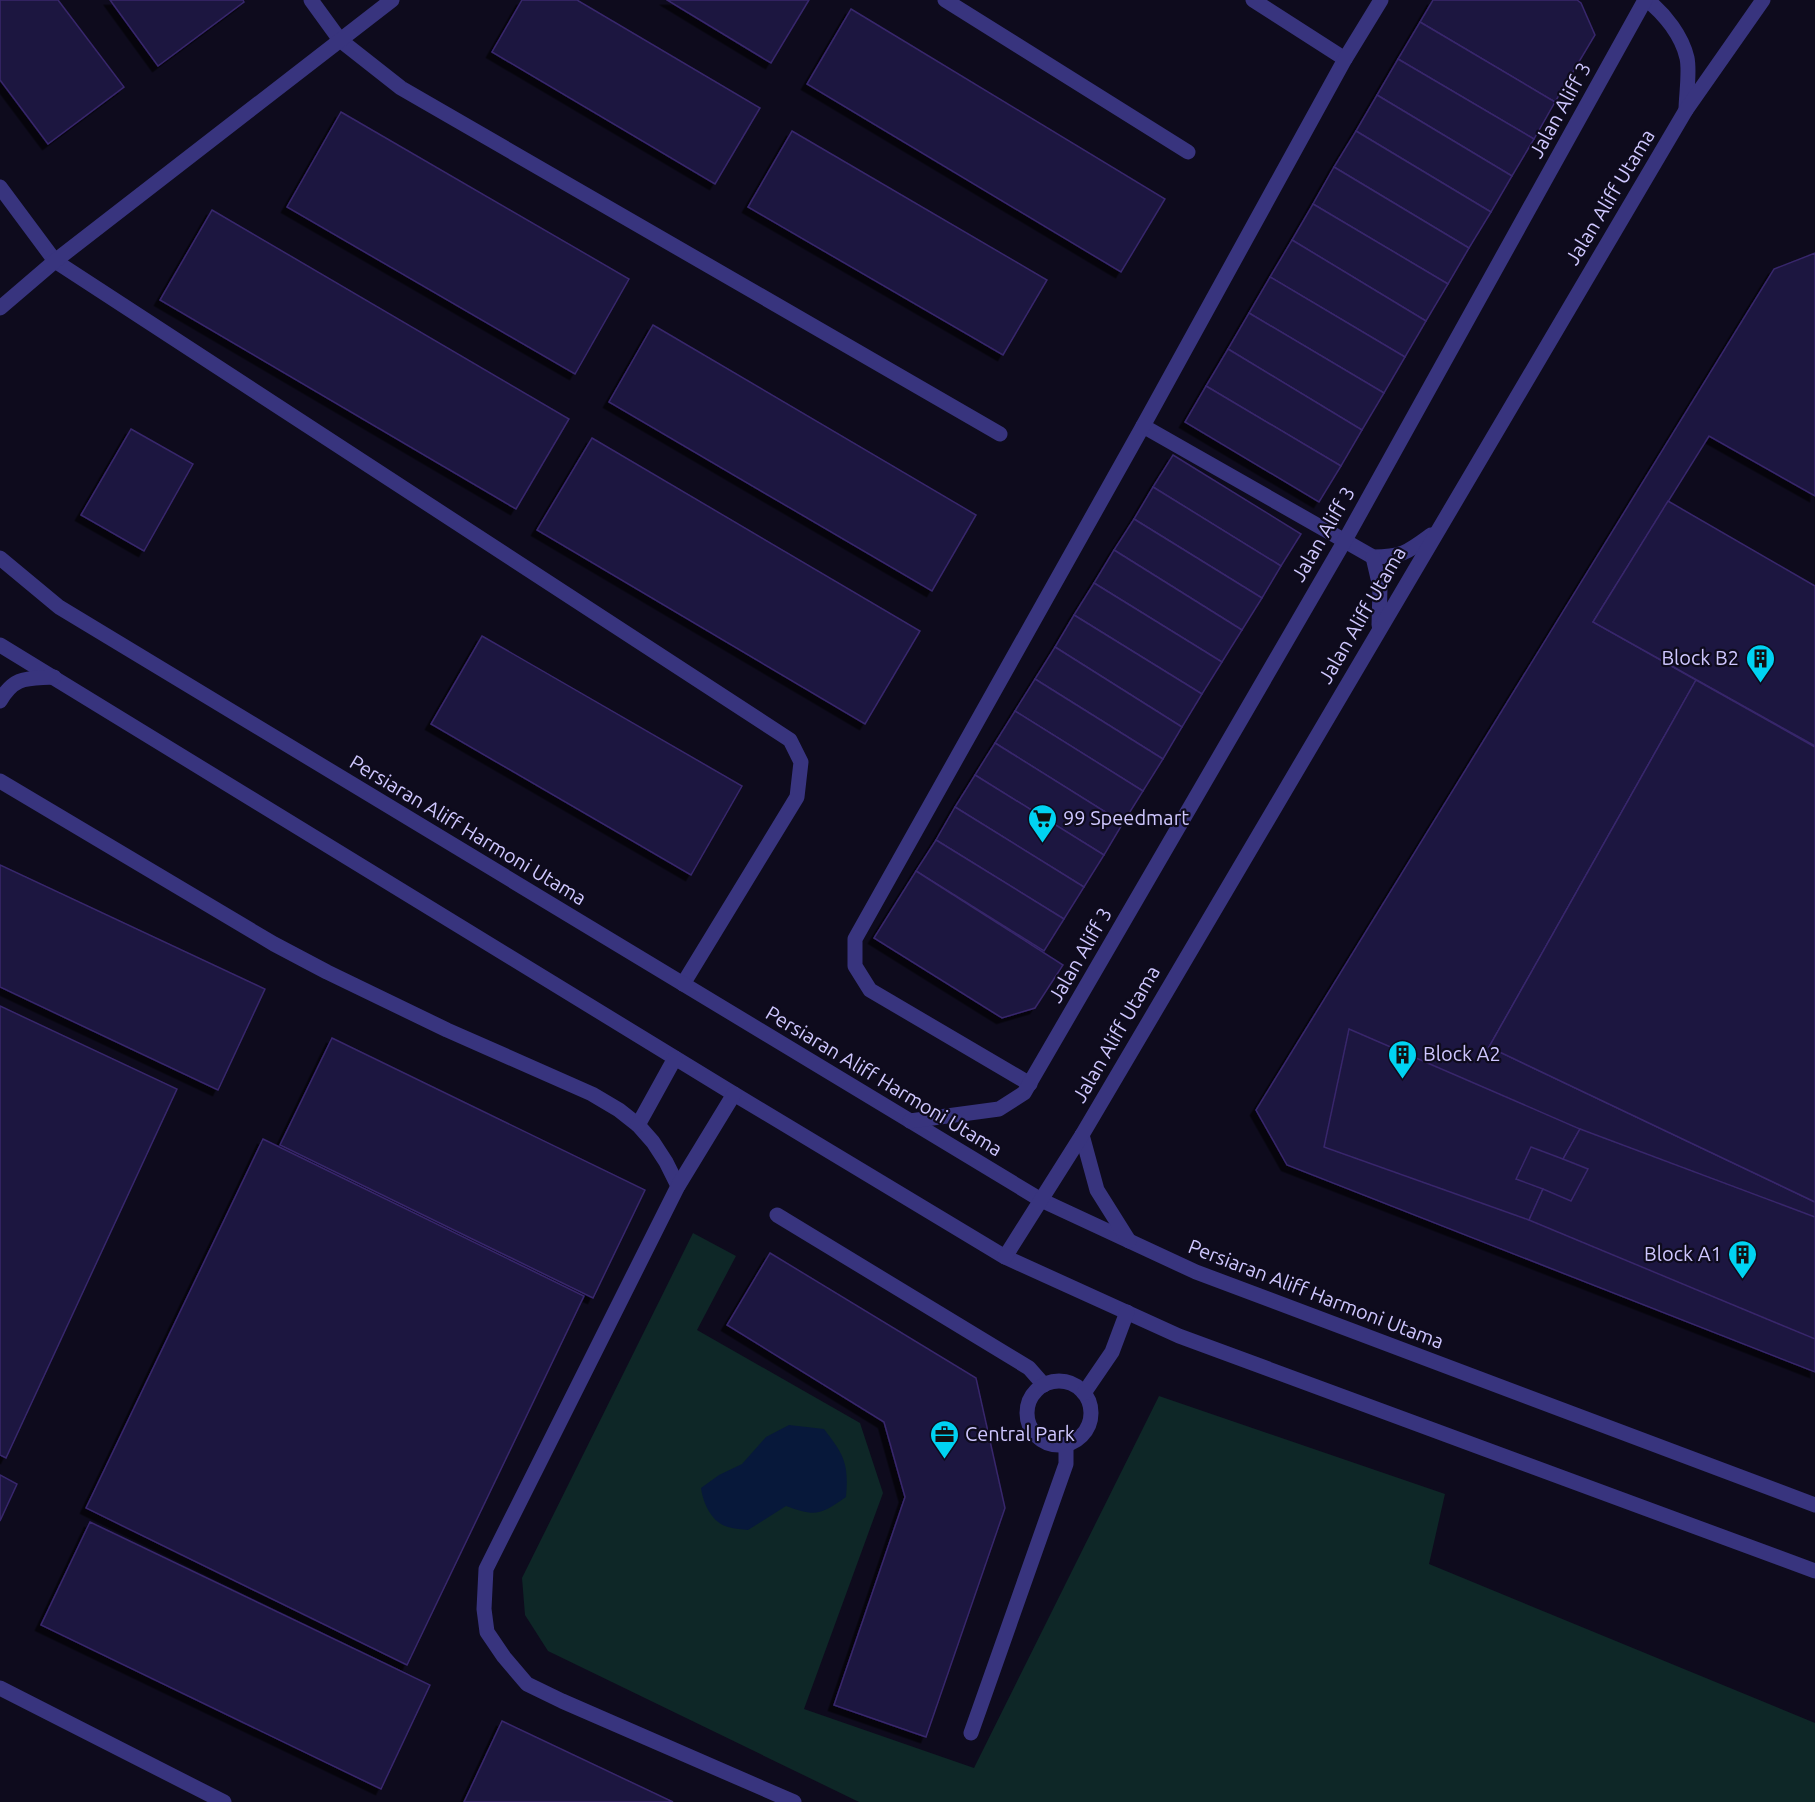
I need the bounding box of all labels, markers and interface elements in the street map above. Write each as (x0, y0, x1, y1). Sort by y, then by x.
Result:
street label: Jalan Aliff 3 (1524, 58, 1595, 162)
street label: Jalan Aliff Utama (1560, 125, 1659, 269)
street label: Jalan Aliff 3 (1286, 482, 1359, 585)
street label: Jalan Aliff Utama (1313, 542, 1410, 687)
building icon: Block B2 (1744, 642, 1776, 684)
place label: Block B2 (1661, 646, 1739, 669)
street label: Persiaran Aliff Harmoni Utama (346, 750, 591, 909)
supermarket icon: 99 Speedmart (1026, 802, 1058, 844)
place label: 99 Speedmart (1063, 806, 1189, 829)
street label: Jalan Aliff 3 (1043, 903, 1116, 1006)
street label: Jalan Aliff Utama (1067, 961, 1164, 1106)
street label: Persiaran Aliff Harmoni Utama (762, 1001, 1007, 1160)
building icon: Block A2 (1386, 1038, 1418, 1080)
place label: Block A2 (1423, 1042, 1501, 1065)
street label: Persiaran Aliff Harmoni Utama (1185, 1234, 1447, 1353)
building icon: Block A1 (1727, 1238, 1759, 1280)
place label: Block A1 (1644, 1242, 1722, 1265)
office icon: Central Park (928, 1418, 960, 1460)
place label: Central Park (965, 1422, 1075, 1445)

